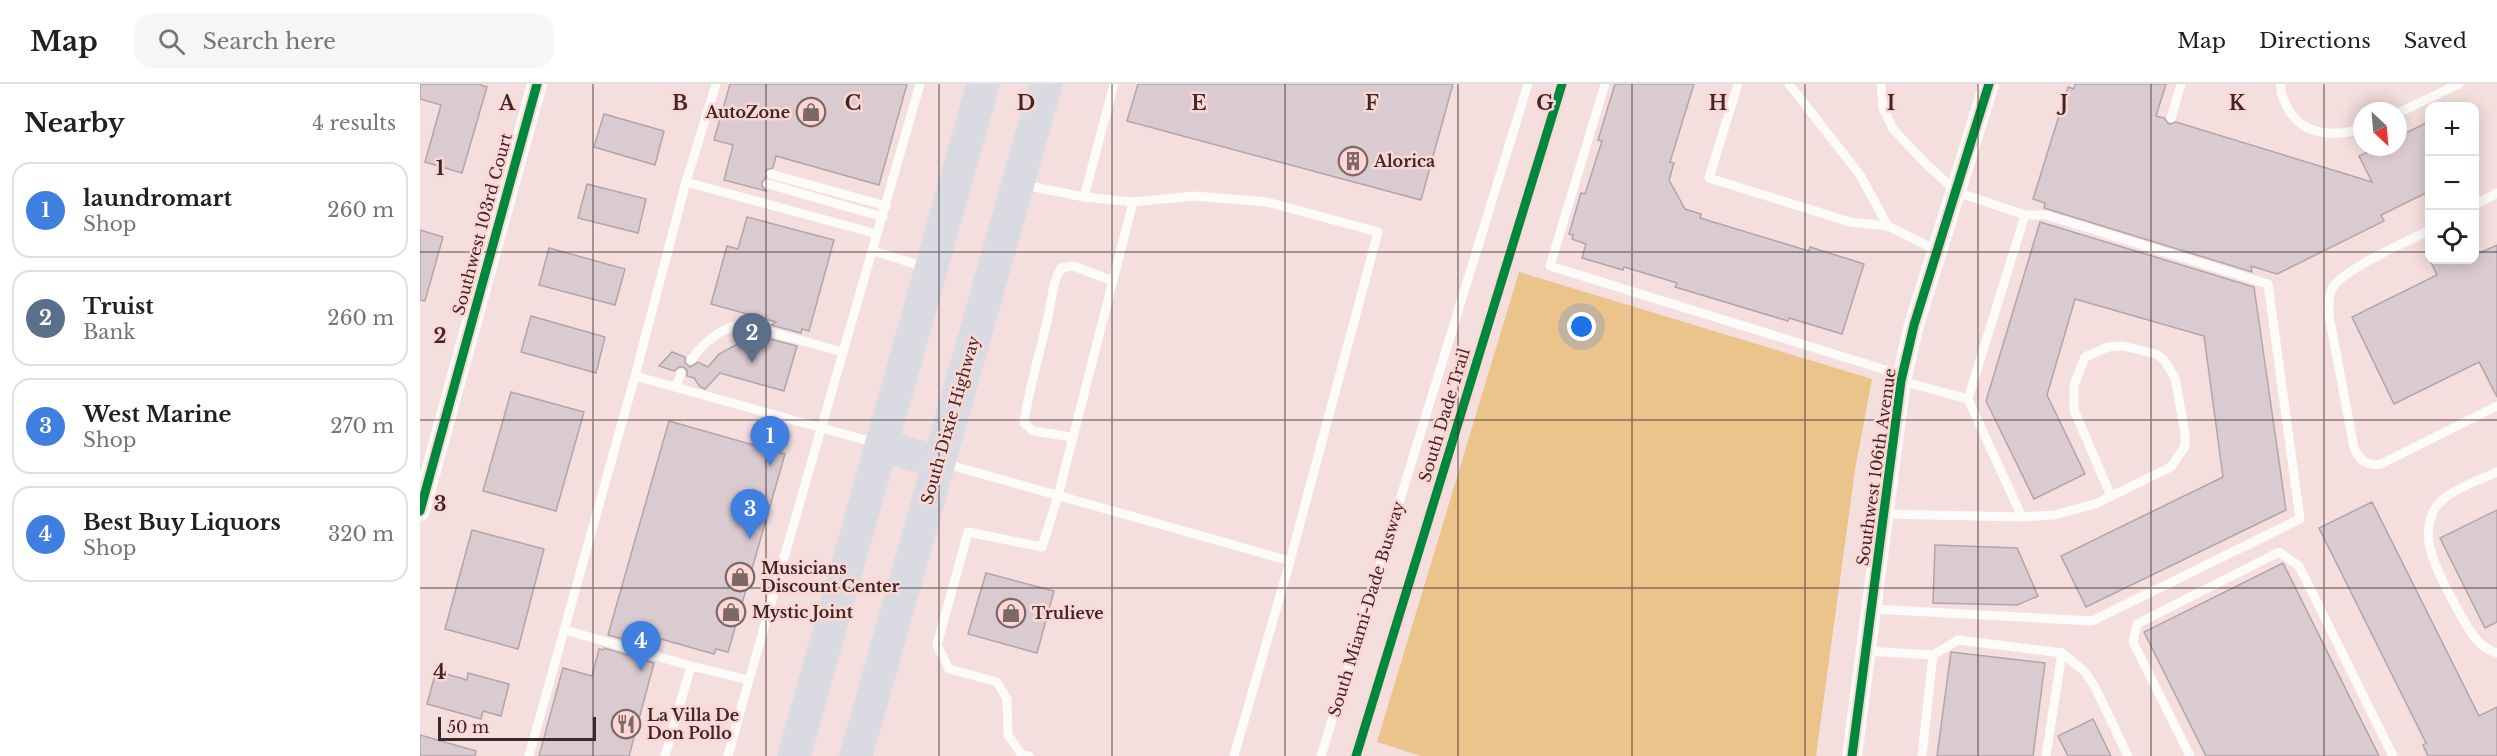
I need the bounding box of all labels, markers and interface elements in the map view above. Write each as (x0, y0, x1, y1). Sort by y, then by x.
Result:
search box (134, 14, 554, 68)
text: Map (30, 24, 98, 59)
icon: search (155, 25, 188, 58)
text: Search here (203, 28, 336, 55)
text: Map (2177, 28, 2226, 54)
text: Directions (2259, 28, 2371, 54)
text: Saved (2404, 28, 2467, 54)
text: A (498, 91, 516, 115)
text: B (672, 91, 688, 115)
text: C (845, 91, 861, 115)
text: D (1017, 91, 1035, 115)
text: E (1191, 91, 1207, 115)
text: F (1365, 91, 1379, 115)
text: G (1536, 91, 1554, 115)
text: H (1709, 91, 1728, 115)
text: I (1887, 91, 1895, 115)
text: J (2056, 91, 2068, 115)
text: K (2229, 91, 2246, 115)
shop icon: AutoZone (795, 96, 827, 128)
place label: AutoZone (704, 102, 790, 122)
north arrow (2353, 102, 2407, 156)
map controls (2425, 102, 2479, 264)
button: + (2425, 102, 2479, 156)
text: Nearby (24, 107, 125, 139)
text: 4 results (312, 111, 396, 135)
street label: Southwest 103rd Court (448, 131, 516, 317)
building icon: Alorica (1337, 145, 1369, 177)
place label: Alorica (1373, 151, 1435, 171)
text: 1 (436, 156, 445, 180)
button: − (2425, 156, 2479, 210)
text: laundromart (83, 185, 232, 212)
text: 1 (41, 198, 50, 222)
text: 260 m (327, 198, 394, 222)
button: locate (2425, 210, 2479, 264)
text: Shop (83, 212, 136, 236)
text: Truist (83, 293, 154, 320)
text: 2 (39, 306, 52, 330)
text: 260 m (327, 306, 394, 330)
your location (1567, 312, 1596, 341)
pin: 2 (732, 314, 772, 363)
text: Bank (83, 320, 136, 344)
text: 2 (433, 324, 447, 348)
street label: South Dixie Highway (916, 333, 984, 507)
street label: South Dade Trail (1414, 346, 1474, 484)
street label: Southwest 106th Avenue (1852, 367, 1900, 567)
text: West Marine (83, 401, 231, 428)
text: 3 (39, 414, 52, 438)
text: 270 m (330, 414, 394, 438)
pin: 1 (750, 416, 790, 466)
text: Shop (83, 428, 136, 452)
pin: 3 (730, 490, 770, 539)
text: 3 (434, 492, 446, 516)
street label: South Miami-Dade Busway (1324, 498, 1409, 719)
text: Best Buy Liquors (83, 509, 281, 536)
text: 4 (39, 522, 52, 546)
text: 320 m (328, 522, 394, 546)
text: Shop (83, 536, 136, 560)
place label: Musicians Discount Center (761, 558, 899, 596)
shop icon: Musicians Discount Center (724, 561, 756, 593)
shop icon: Mystic Joint (715, 596, 747, 628)
shop icon: Trulieve (995, 597, 1027, 629)
place label: Mystic Joint (752, 602, 854, 622)
place label: Trulieve (1032, 603, 1104, 623)
pin: 4 (622, 622, 660, 671)
text: 4 (433, 660, 447, 684)
place label: La Villa De Don Pollo (647, 705, 739, 743)
restaurant icon: La Villa De Don Pollo (610, 708, 642, 740)
scale bar (438, 714, 596, 742)
text: 50 m (447, 717, 489, 737)

